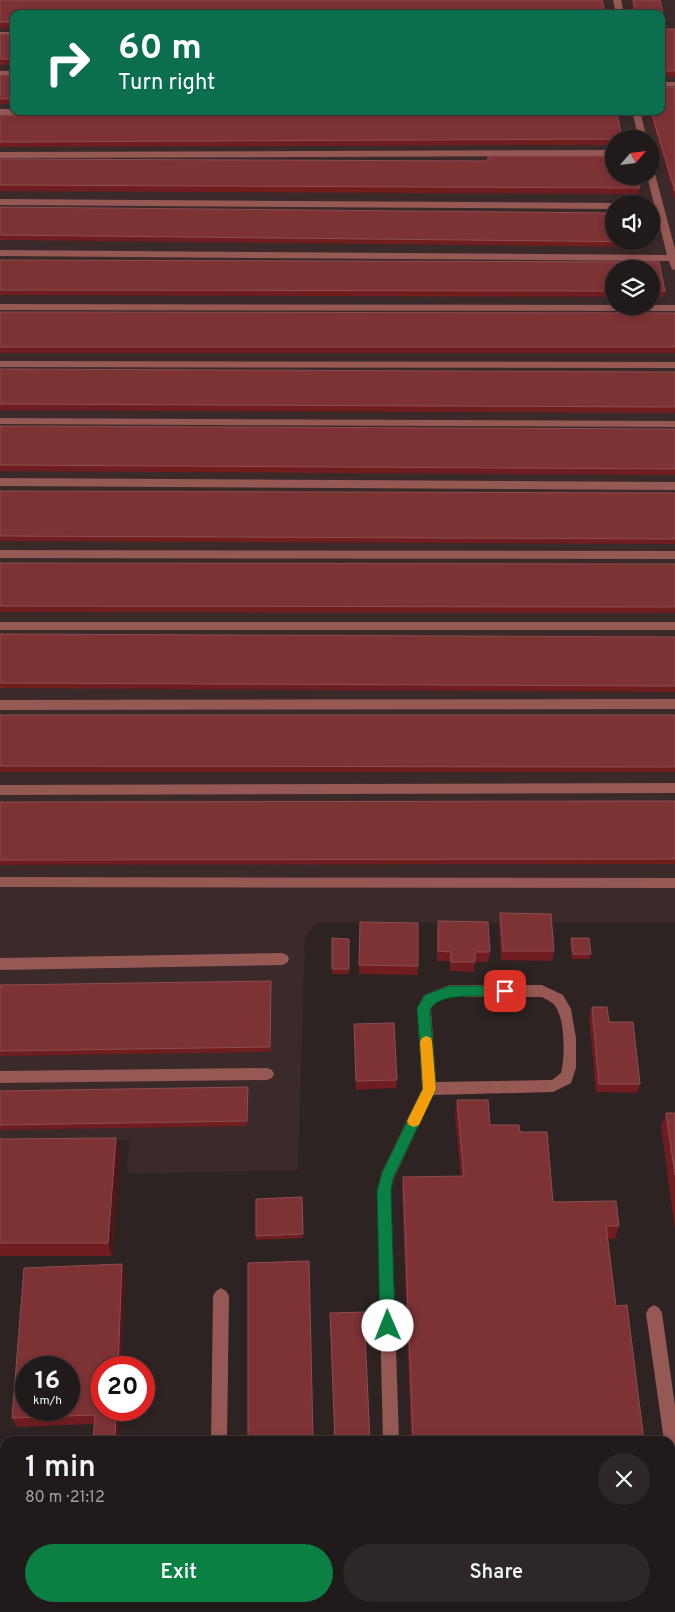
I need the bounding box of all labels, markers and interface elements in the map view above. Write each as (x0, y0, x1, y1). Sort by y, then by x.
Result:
text: 60 m (118, 27, 202, 71)
icon: right (35, 30, 100, 95)
text: Turn right (118, 70, 215, 97)
north arrow (605, 130, 660, 185)
map controls (605, 130, 660, 315)
button: sound (605, 195, 660, 250)
button: layers (605, 260, 660, 315)
pin (484, 970, 526, 1012)
icon: arrive (491, 977, 519, 1005)
position arrow (361, 1299, 413, 1351)
speed limit sign: 20 (90, 1356, 155, 1421)
text: 16 (35, 1366, 60, 1398)
text: km/h (33, 1393, 62, 1409)
text: 1 min (25, 1450, 96, 1487)
button: close (598, 1453, 650, 1505)
text: 80 m · 21:12 (25, 1488, 105, 1508)
button: Exit (25, 1544, 333, 1602)
button: Share (343, 1544, 650, 1602)

